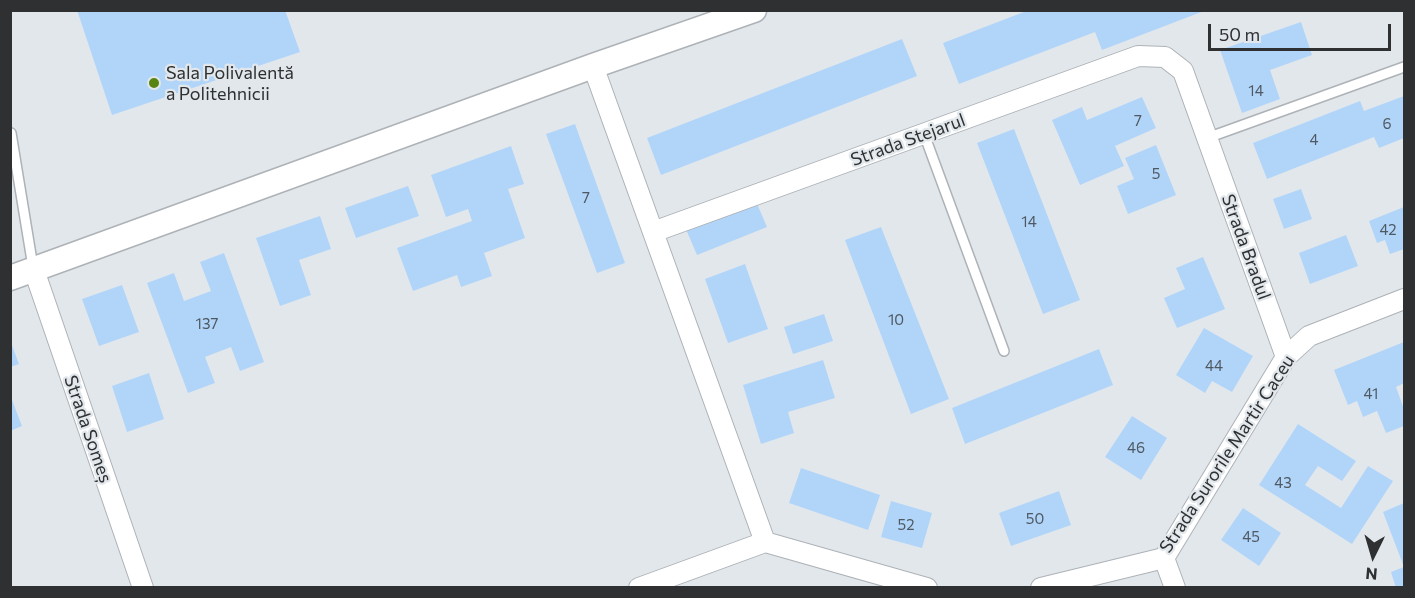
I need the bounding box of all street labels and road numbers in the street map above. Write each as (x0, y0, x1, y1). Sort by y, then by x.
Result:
street label: Strada Stejarul (848, 109, 968, 171)
street label: Strada Bradul (1217, 191, 1275, 303)
street label: Strada Surorile Martir Caceu (1155, 351, 1299, 557)
street label: Strada Someș (60, 372, 116, 486)

